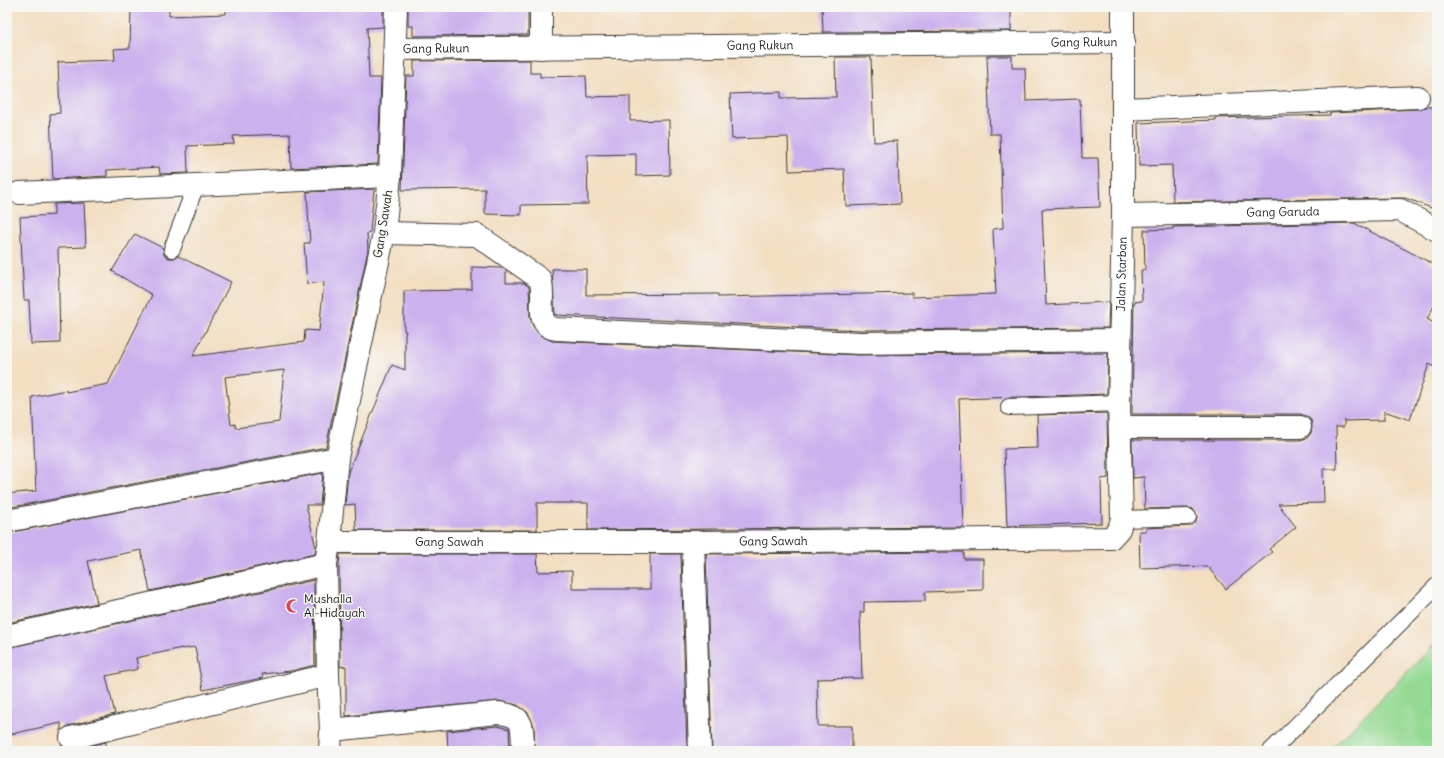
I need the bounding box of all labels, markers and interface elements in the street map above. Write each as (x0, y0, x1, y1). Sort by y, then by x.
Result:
street label: Gang Rukun (1051, 34, 1117, 50)
street label: Gang Rukun (727, 37, 793, 53)
street label: Gang Rukun (403, 40, 469, 56)
street label: Gang Sawah (370, 189, 395, 259)
street label: Gang Garuda (1246, 203, 1320, 220)
street label: Jalan Starban (1113, 237, 1130, 312)
street label: Gang Sawah (739, 533, 808, 549)
street label: Gang Sawah (415, 534, 484, 549)
place label: Mushalla Al-Hidayah (304, 591, 365, 620)
mosque icon: Mushalla Al-Hidayah (285, 598, 301, 614)

